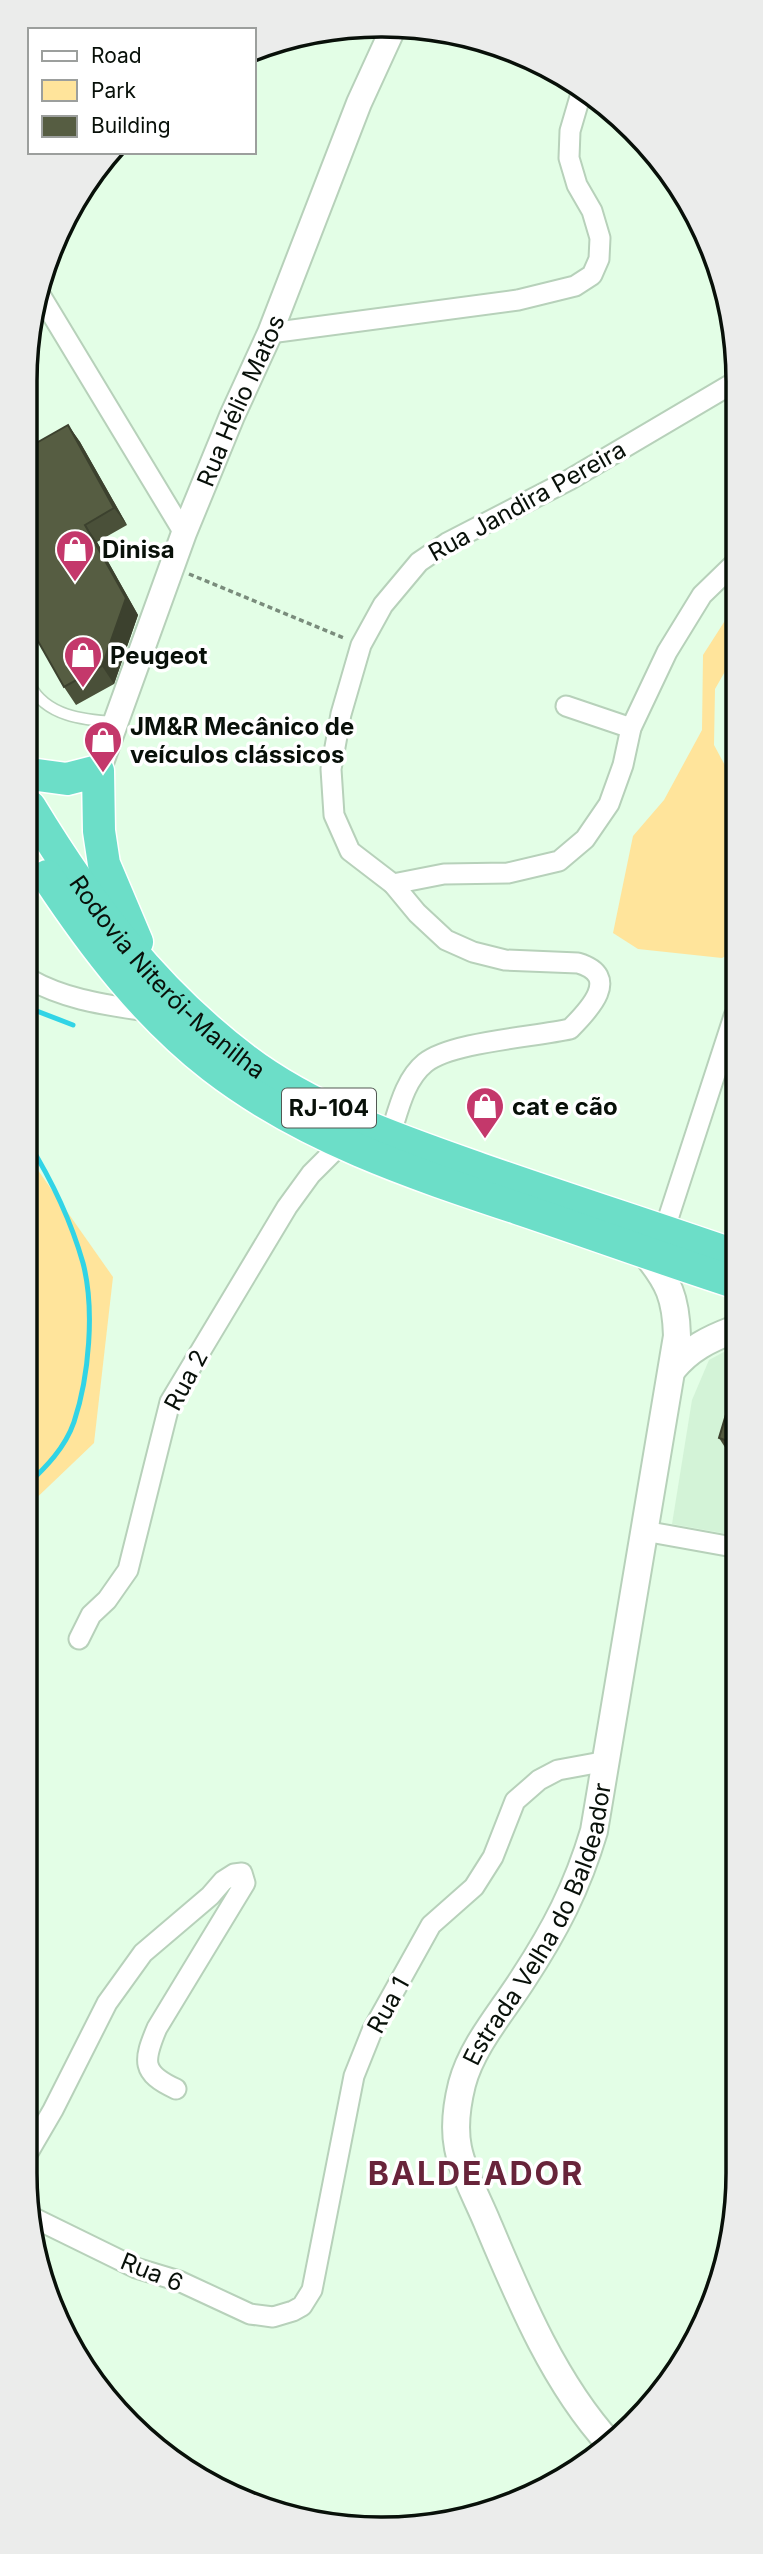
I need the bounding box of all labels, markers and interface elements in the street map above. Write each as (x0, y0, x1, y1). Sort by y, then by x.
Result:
legend (28, 28, 256, 154)
text: Road (91, 43, 142, 68)
text: Park (91, 78, 136, 103)
text: Building (91, 113, 171, 138)
street label: Rua Hélio Matos (190, 311, 290, 491)
street label: Rua Jandira Pereira (423, 435, 631, 567)
shop icon: Dinisa (54, 528, 96, 583)
place label: Dinisa (102, 535, 175, 564)
shop icon: Peugeot (62, 634, 104, 689)
place label: Peugeot (110, 641, 208, 670)
place label: JM&R Mecânico de veículos clássicos (130, 712, 354, 769)
shop icon: JM&R Mecânico de veículos clássicos (82, 719, 124, 774)
street label: Rodovia Niterói-Manilha (64, 869, 271, 1084)
shop icon: cat e cão (464, 1085, 506, 1140)
road number: RJ-104 (282, 1088, 376, 1128)
place label: cat e cão (512, 1092, 618, 1121)
street label: Rua 2 (158, 1345, 214, 1415)
street label: Estrada Velha do Baldeador (456, 1781, 616, 2070)
street label: Rua 1 (361, 1972, 415, 2038)
district label: BALDEADOR (368, 2154, 584, 2193)
street label: Rua 6 (117, 2246, 187, 2298)

